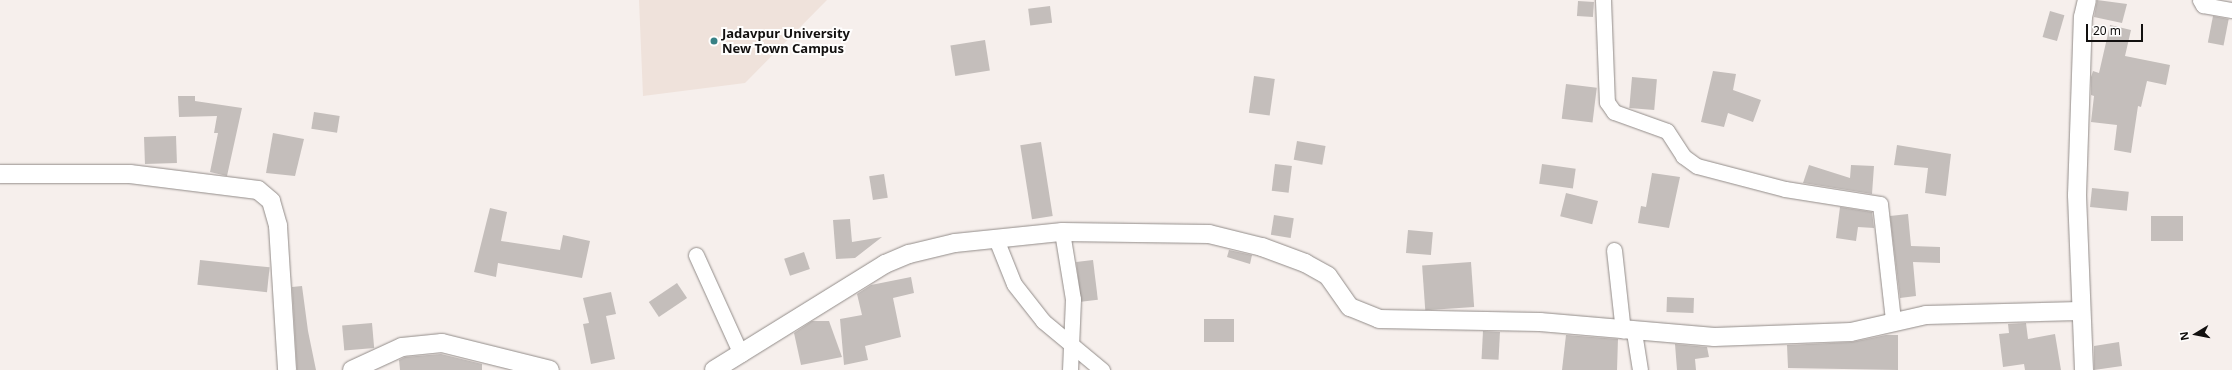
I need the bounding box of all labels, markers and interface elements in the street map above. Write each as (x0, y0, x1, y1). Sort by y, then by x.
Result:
scale bar (2088, 16, 2145, 42)
text: 20 m (2093, 22, 2121, 39)
place label: Jadavpur University New Town Campus (722, 26, 850, 57)
marker: Jadavpur University New Town Campus (709, 36, 719, 46)
north arrow (2176, 314, 2216, 354)
text: N (2176, 330, 2192, 342)

